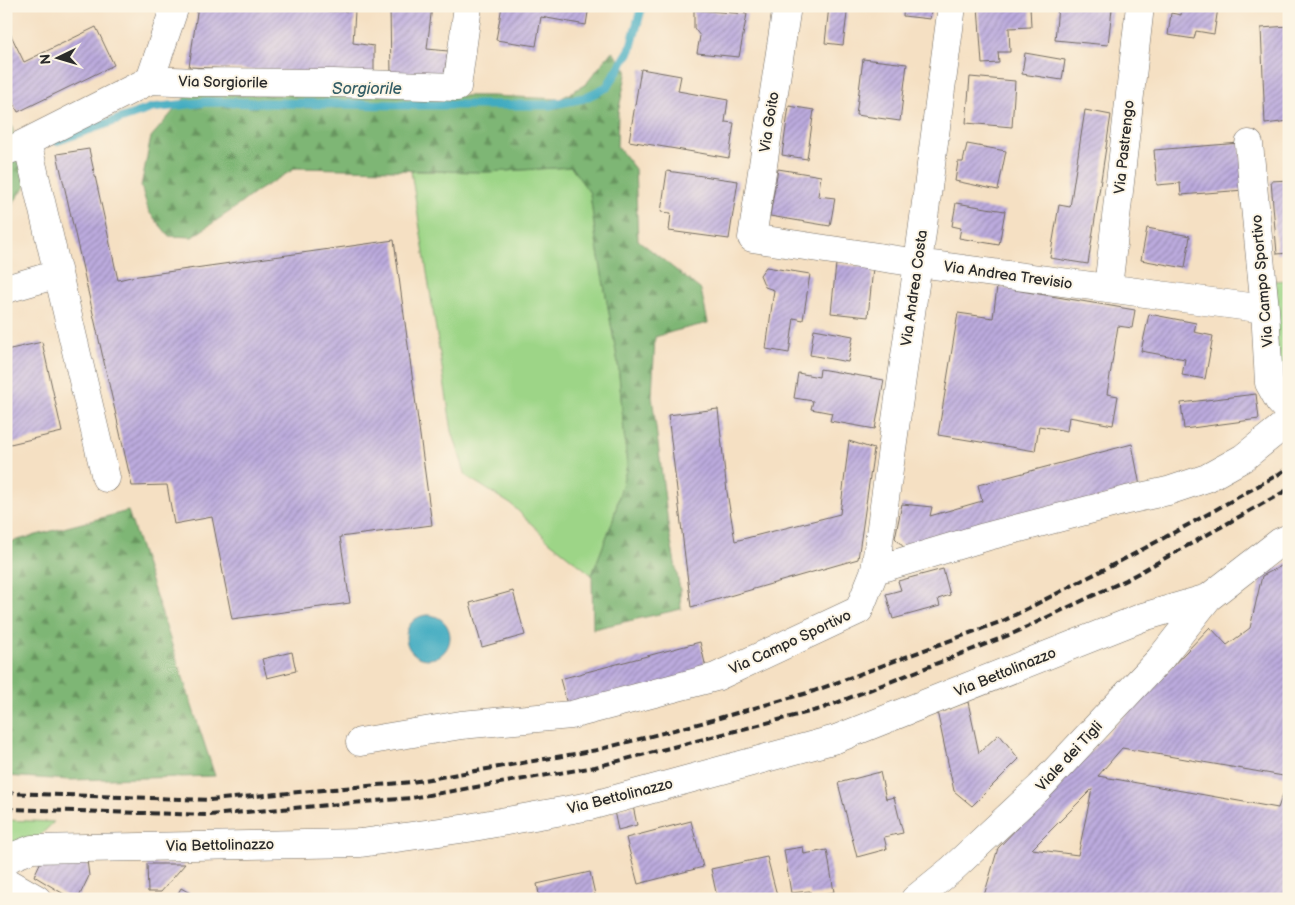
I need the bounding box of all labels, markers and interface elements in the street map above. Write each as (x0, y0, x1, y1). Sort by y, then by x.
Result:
north arrow (32, 32, 82, 82)
text: N (37, 53, 54, 65)
street label: Via Sorgiorile (178, 72, 268, 93)
water label: Sorgiorile (332, 80, 402, 99)
street label: Via Goito (755, 90, 784, 154)
street label: Via Pastrengo (1110, 99, 1139, 195)
street label: Via Campo Sportivo (1247, 214, 1278, 348)
street label: Via Andrea Costa (897, 229, 932, 348)
street label: Via Andrea Trevisio (942, 257, 1074, 294)
street label: Via Campo Sportivo (726, 606, 854, 679)
street label: Via Bettolinazzo (951, 643, 1059, 702)
street label: Viale dei Tigli (1032, 717, 1107, 796)
street label: Via Bettolinazzo (565, 774, 675, 819)
street label: Via Bettolinazzo (166, 835, 274, 856)

